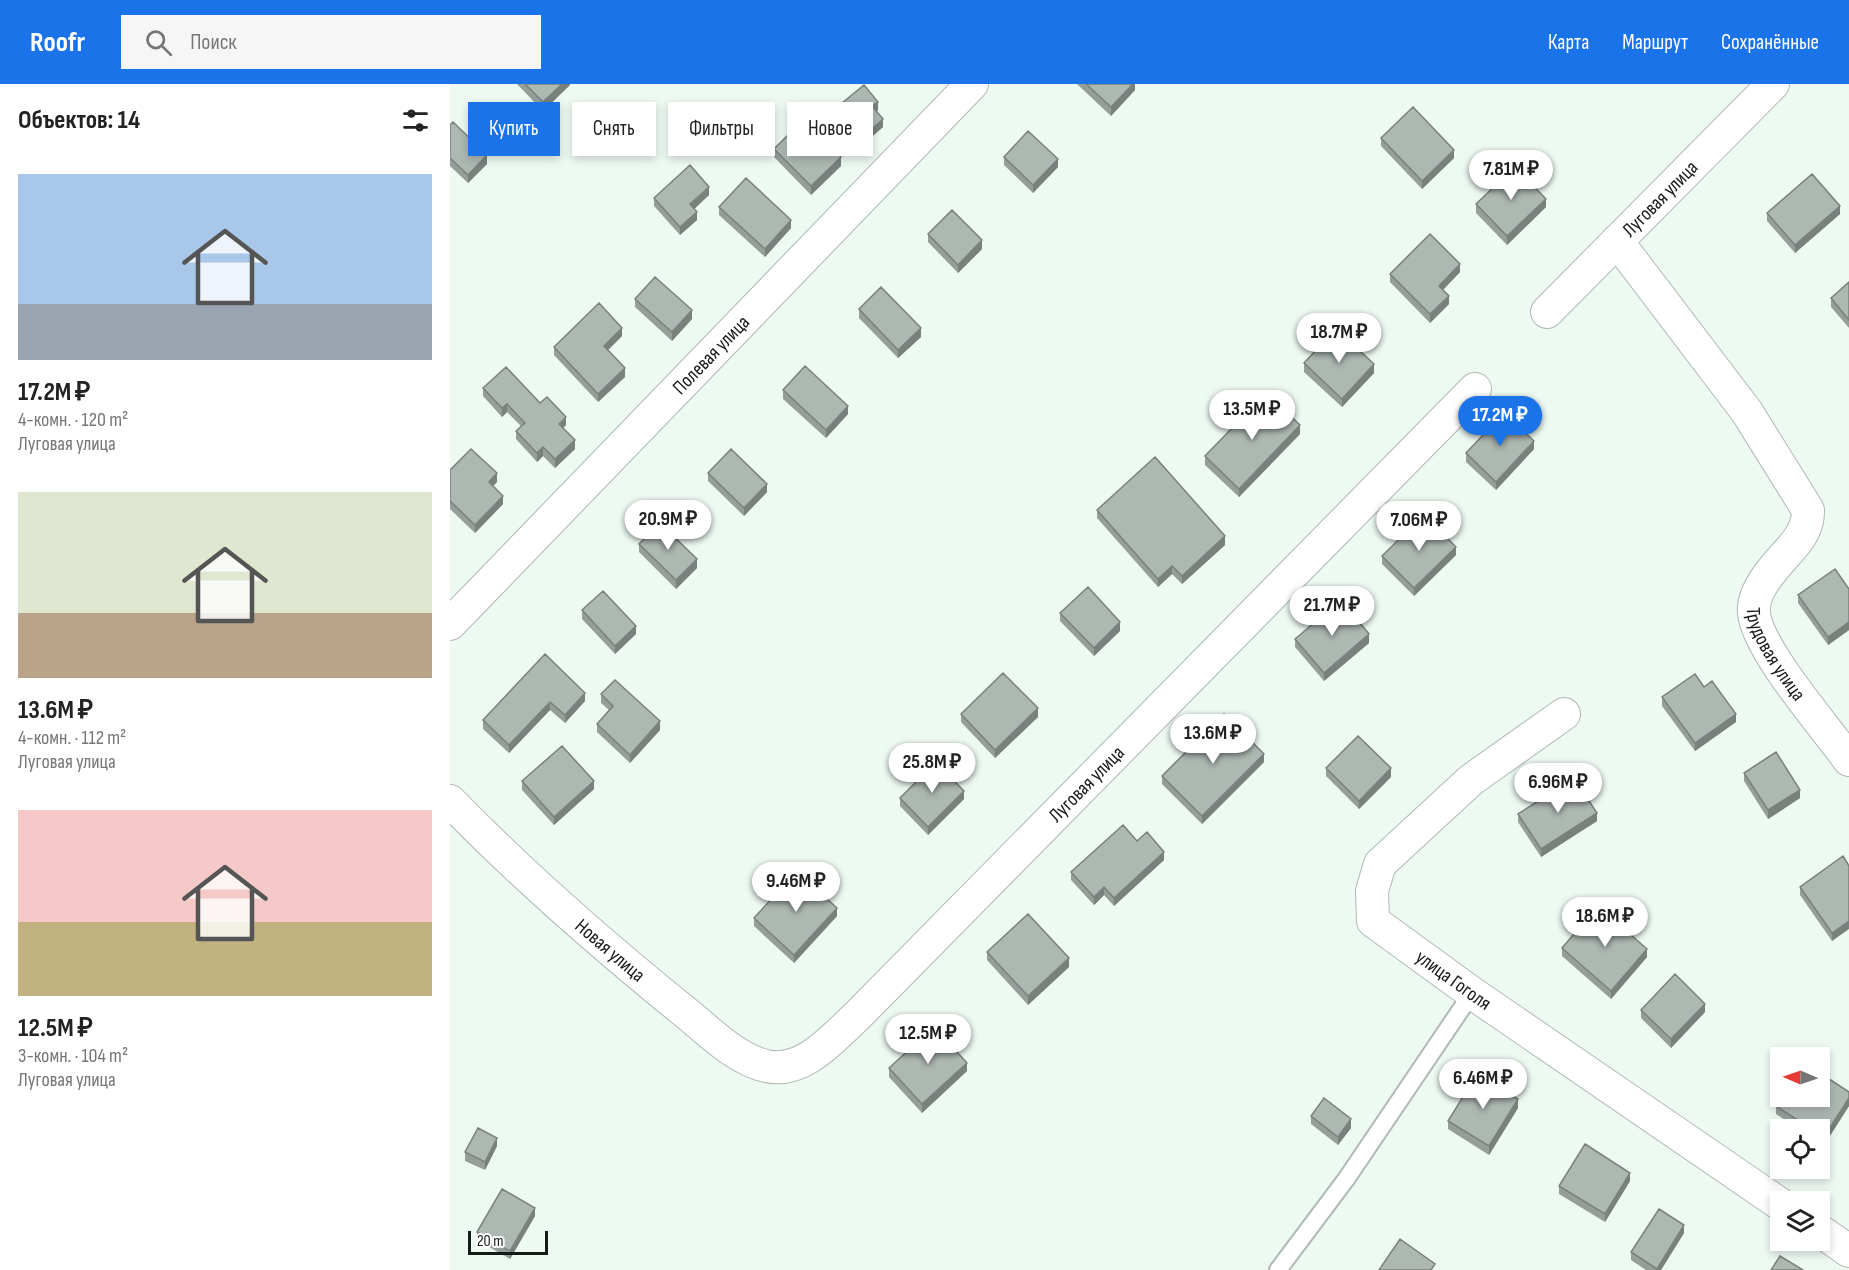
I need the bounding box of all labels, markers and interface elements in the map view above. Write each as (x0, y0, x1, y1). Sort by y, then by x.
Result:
search box (121, 15, 541, 69)
text: Roofr (30, 26, 85, 59)
icon: search (142, 26, 175, 59)
text: Поиск (190, 29, 237, 56)
text: Карта (1548, 30, 1589, 55)
text: Маршрут (1622, 30, 1688, 55)
text: Сохранённые (1721, 30, 1819, 55)
chip: Купить (468, 102, 560, 156)
chip: Снять (572, 102, 656, 156)
chip: Фильтры (668, 102, 775, 156)
chip: Новое (787, 102, 873, 156)
icon: filters (399, 104, 432, 137)
text: Объектов: 14 (18, 105, 140, 136)
pin: 7.81M ₽ (1456, 150, 1566, 201)
street label: Луговая улица (1617, 156, 1703, 242)
text: 7.81M ₽ (1483, 157, 1539, 181)
icon: home (171, 213, 279, 321)
street label: Полевая улица (668, 311, 755, 400)
pin: 18.7M ₽ (1284, 313, 1394, 364)
text: 18.7M ₽ (1310, 320, 1368, 344)
text: 17.2M ₽ (18, 377, 90, 408)
pin: 13.5M ₽ (1197, 390, 1307, 441)
pin: 17.2M ₽ (1445, 396, 1555, 447)
text: 13.5M ₽ (1223, 397, 1281, 421)
text: 17.2M ₽ (1472, 403, 1528, 427)
text: 4-комн. · 120 m² (18, 408, 128, 432)
text: Луговая улица (18, 432, 116, 456)
pin: 20.9M ₽ (613, 500, 723, 551)
pin: 7.06M ₽ (1364, 501, 1474, 552)
text: 20.9M ₽ (639, 507, 697, 531)
text: 7.06M ₽ (1390, 508, 1448, 532)
icon: home (171, 531, 279, 639)
pin: 21.7M ₽ (1277, 586, 1387, 637)
text: 21.7M ₽ (1303, 593, 1361, 617)
street label: Трудовая улица (1741, 607, 1810, 706)
text: 13.6M ₽ (18, 695, 93, 726)
pin: 13.6M ₽ (1158, 714, 1268, 765)
text: 13.6M ₽ (1184, 721, 1242, 745)
text: 4-комн. · 112 m² (18, 726, 126, 750)
street label: Луговая улица (1044, 741, 1130, 828)
pin: 25.8M ₽ (877, 743, 987, 794)
text: Луговая улица (18, 750, 116, 774)
text: 25.8M ₽ (903, 750, 961, 774)
pin: 6.96M ₽ (1503, 763, 1613, 814)
text: 6.96M ₽ (1528, 770, 1588, 794)
icon: home (171, 849, 279, 957)
pin: 9.46M ₽ (741, 862, 851, 913)
text: 9.46M ₽ (766, 869, 826, 893)
pin: 18.6M ₽ (1550, 897, 1660, 948)
text: 18.6M ₽ (1576, 904, 1634, 928)
street label: Новая улица (570, 914, 650, 987)
street label: улица Гоголя (1411, 945, 1496, 1016)
text: 12.5M ₽ (18, 1013, 93, 1044)
pin: 12.5M ₽ (873, 1014, 983, 1065)
text: 12.5M ₽ (899, 1021, 957, 1045)
text: 3-комн. · 104 m² (18, 1044, 128, 1068)
north arrow (1770, 1047, 1830, 1107)
map controls (1770, 1047, 1830, 1251)
pin: 6.46M ₽ (1428, 1059, 1538, 1110)
text: 6.46M ₽ (1453, 1066, 1513, 1090)
text: Луговая улица (18, 1068, 116, 1092)
button: locate (1770, 1119, 1830, 1179)
button: layers (1770, 1191, 1830, 1251)
scale bar (468, 1228, 548, 1256)
text: 20 m (477, 1232, 504, 1251)

